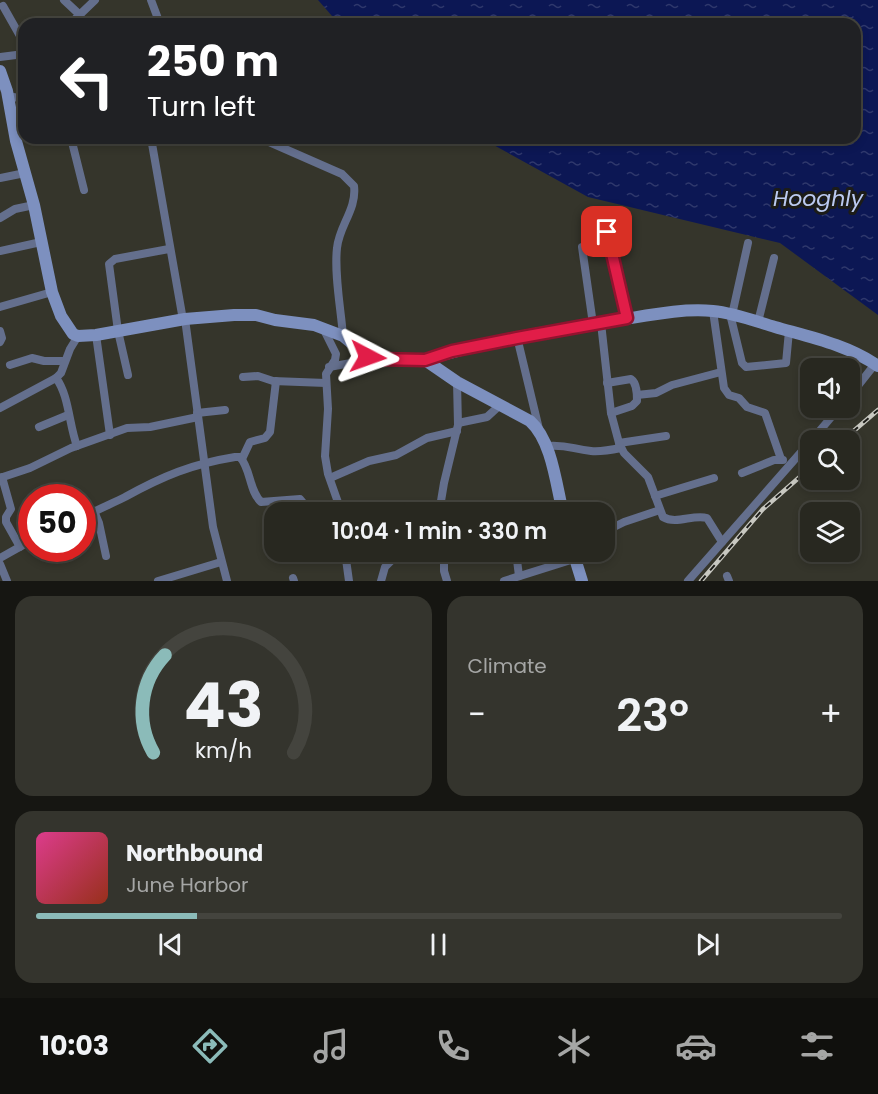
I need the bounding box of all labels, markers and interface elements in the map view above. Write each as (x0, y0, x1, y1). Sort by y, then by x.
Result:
text: 250 m (147, 32, 279, 91)
icon: left (48, 42, 126, 120)
text: Turn left (147, 88, 256, 125)
water label: Hooghly (773, 183, 865, 214)
pin (581, 206, 632, 257)
icon: arrive (590, 215, 623, 248)
position arrow (336, 325, 400, 389)
map controls (800, 358, 860, 562)
button: sound (800, 358, 860, 418)
button: search (800, 430, 860, 490)
speed limit sign: 50 (18, 484, 96, 562)
button: layers (800, 502, 860, 562)
text: 10:04 · 1 min · 330 m (332, 516, 547, 547)
text: Climate (468, 652, 547, 680)
text: 43 (183, 661, 263, 749)
text: 23° (616, 684, 689, 747)
text: − (468, 691, 486, 738)
text: + (819, 691, 842, 738)
text: km/h (195, 735, 252, 766)
text: Northbound (126, 838, 263, 869)
text: June Harbor (126, 871, 249, 899)
icon: previous (154, 928, 187, 961)
icon: pause (422, 928, 455, 961)
icon: next (691, 928, 724, 961)
icon: directions (189, 1025, 231, 1067)
icon: music (310, 1025, 352, 1067)
icon: phone (432, 1025, 474, 1067)
icon: climate (553, 1025, 595, 1067)
icon: car (675, 1025, 717, 1067)
icon: filters (796, 1025, 838, 1067)
text: 10:03 (40, 1027, 109, 1064)

